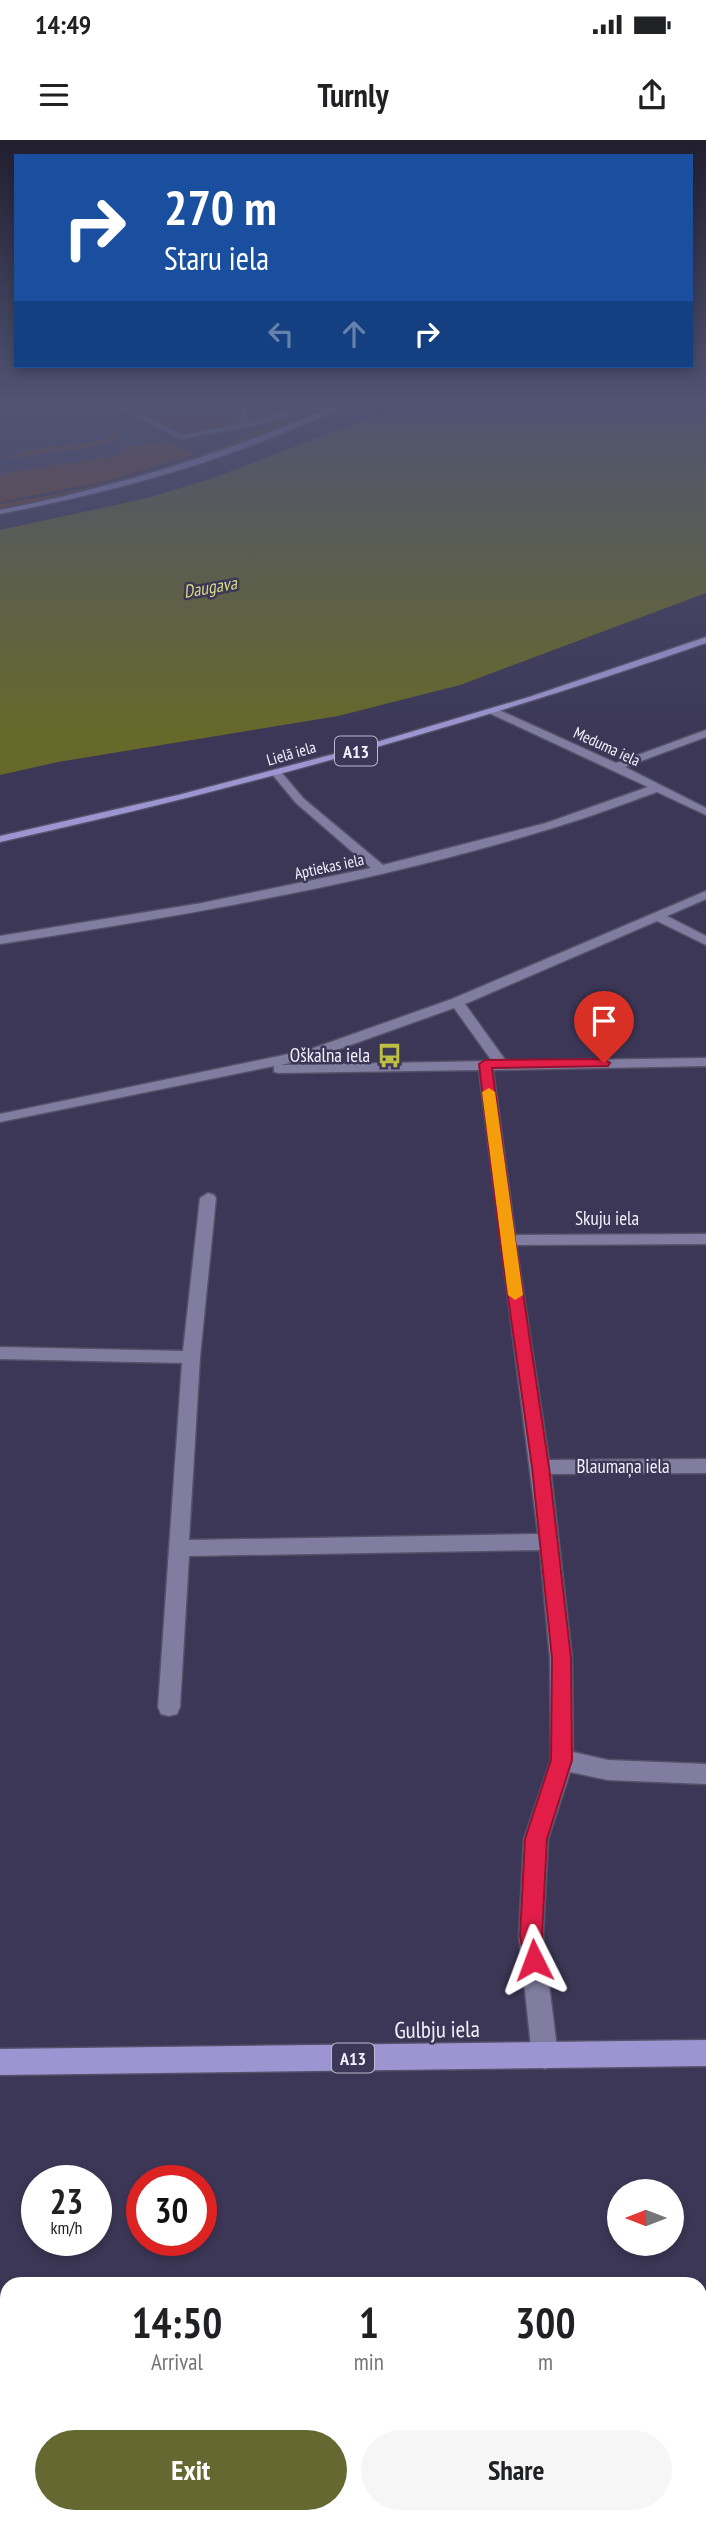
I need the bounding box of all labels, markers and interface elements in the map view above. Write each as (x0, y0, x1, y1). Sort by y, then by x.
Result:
text: 14:49 (35, 8, 91, 41)
text: Turnly (317, 74, 389, 116)
icon: menu (35, 76, 73, 114)
icon: share (633, 76, 671, 114)
text: 270 m (164, 175, 277, 239)
icon: right (49, 182, 140, 273)
text: Staru iela (164, 237, 269, 279)
icon: left (262, 315, 300, 353)
icon: ahead (335, 315, 373, 353)
icon: right (408, 315, 446, 353)
water label: Daugava (182, 571, 239, 603)
street label: Meduma iela (571, 722, 643, 770)
street label: Lielā iela (264, 736, 318, 770)
road number: A13 (335, 736, 377, 766)
street label: Aptiekas iela (292, 849, 366, 883)
pin (574, 991, 634, 1063)
icon: arrive (585, 1002, 623, 1040)
bus stop icon: Oškalna iela (376, 1041, 404, 1069)
place label: Oškalna iela (290, 1043, 370, 1067)
street label: Skuju iela (575, 1206, 639, 1230)
street label: Blaumaņa iela (576, 1454, 670, 1478)
position arrow (497, 1923, 571, 1997)
street label: Gulbju iela (394, 2014, 480, 2044)
road number: A13 (332, 2044, 374, 2072)
speed limit sign: 30 (126, 2165, 217, 2256)
text: 23 (50, 2178, 83, 2224)
north arrow (607, 2179, 684, 2256)
map controls (607, 2179, 684, 2256)
text: km/h (51, 2216, 82, 2239)
text: 14:50 (131, 2295, 222, 2350)
text: 1 (359, 2295, 379, 2350)
text: 300 (515, 2295, 576, 2350)
text: Arrival (151, 2347, 203, 2376)
text: min (354, 2347, 384, 2376)
text: m (538, 2347, 553, 2376)
button: Exit (35, 2430, 347, 2510)
button: Share (361, 2430, 672, 2510)

